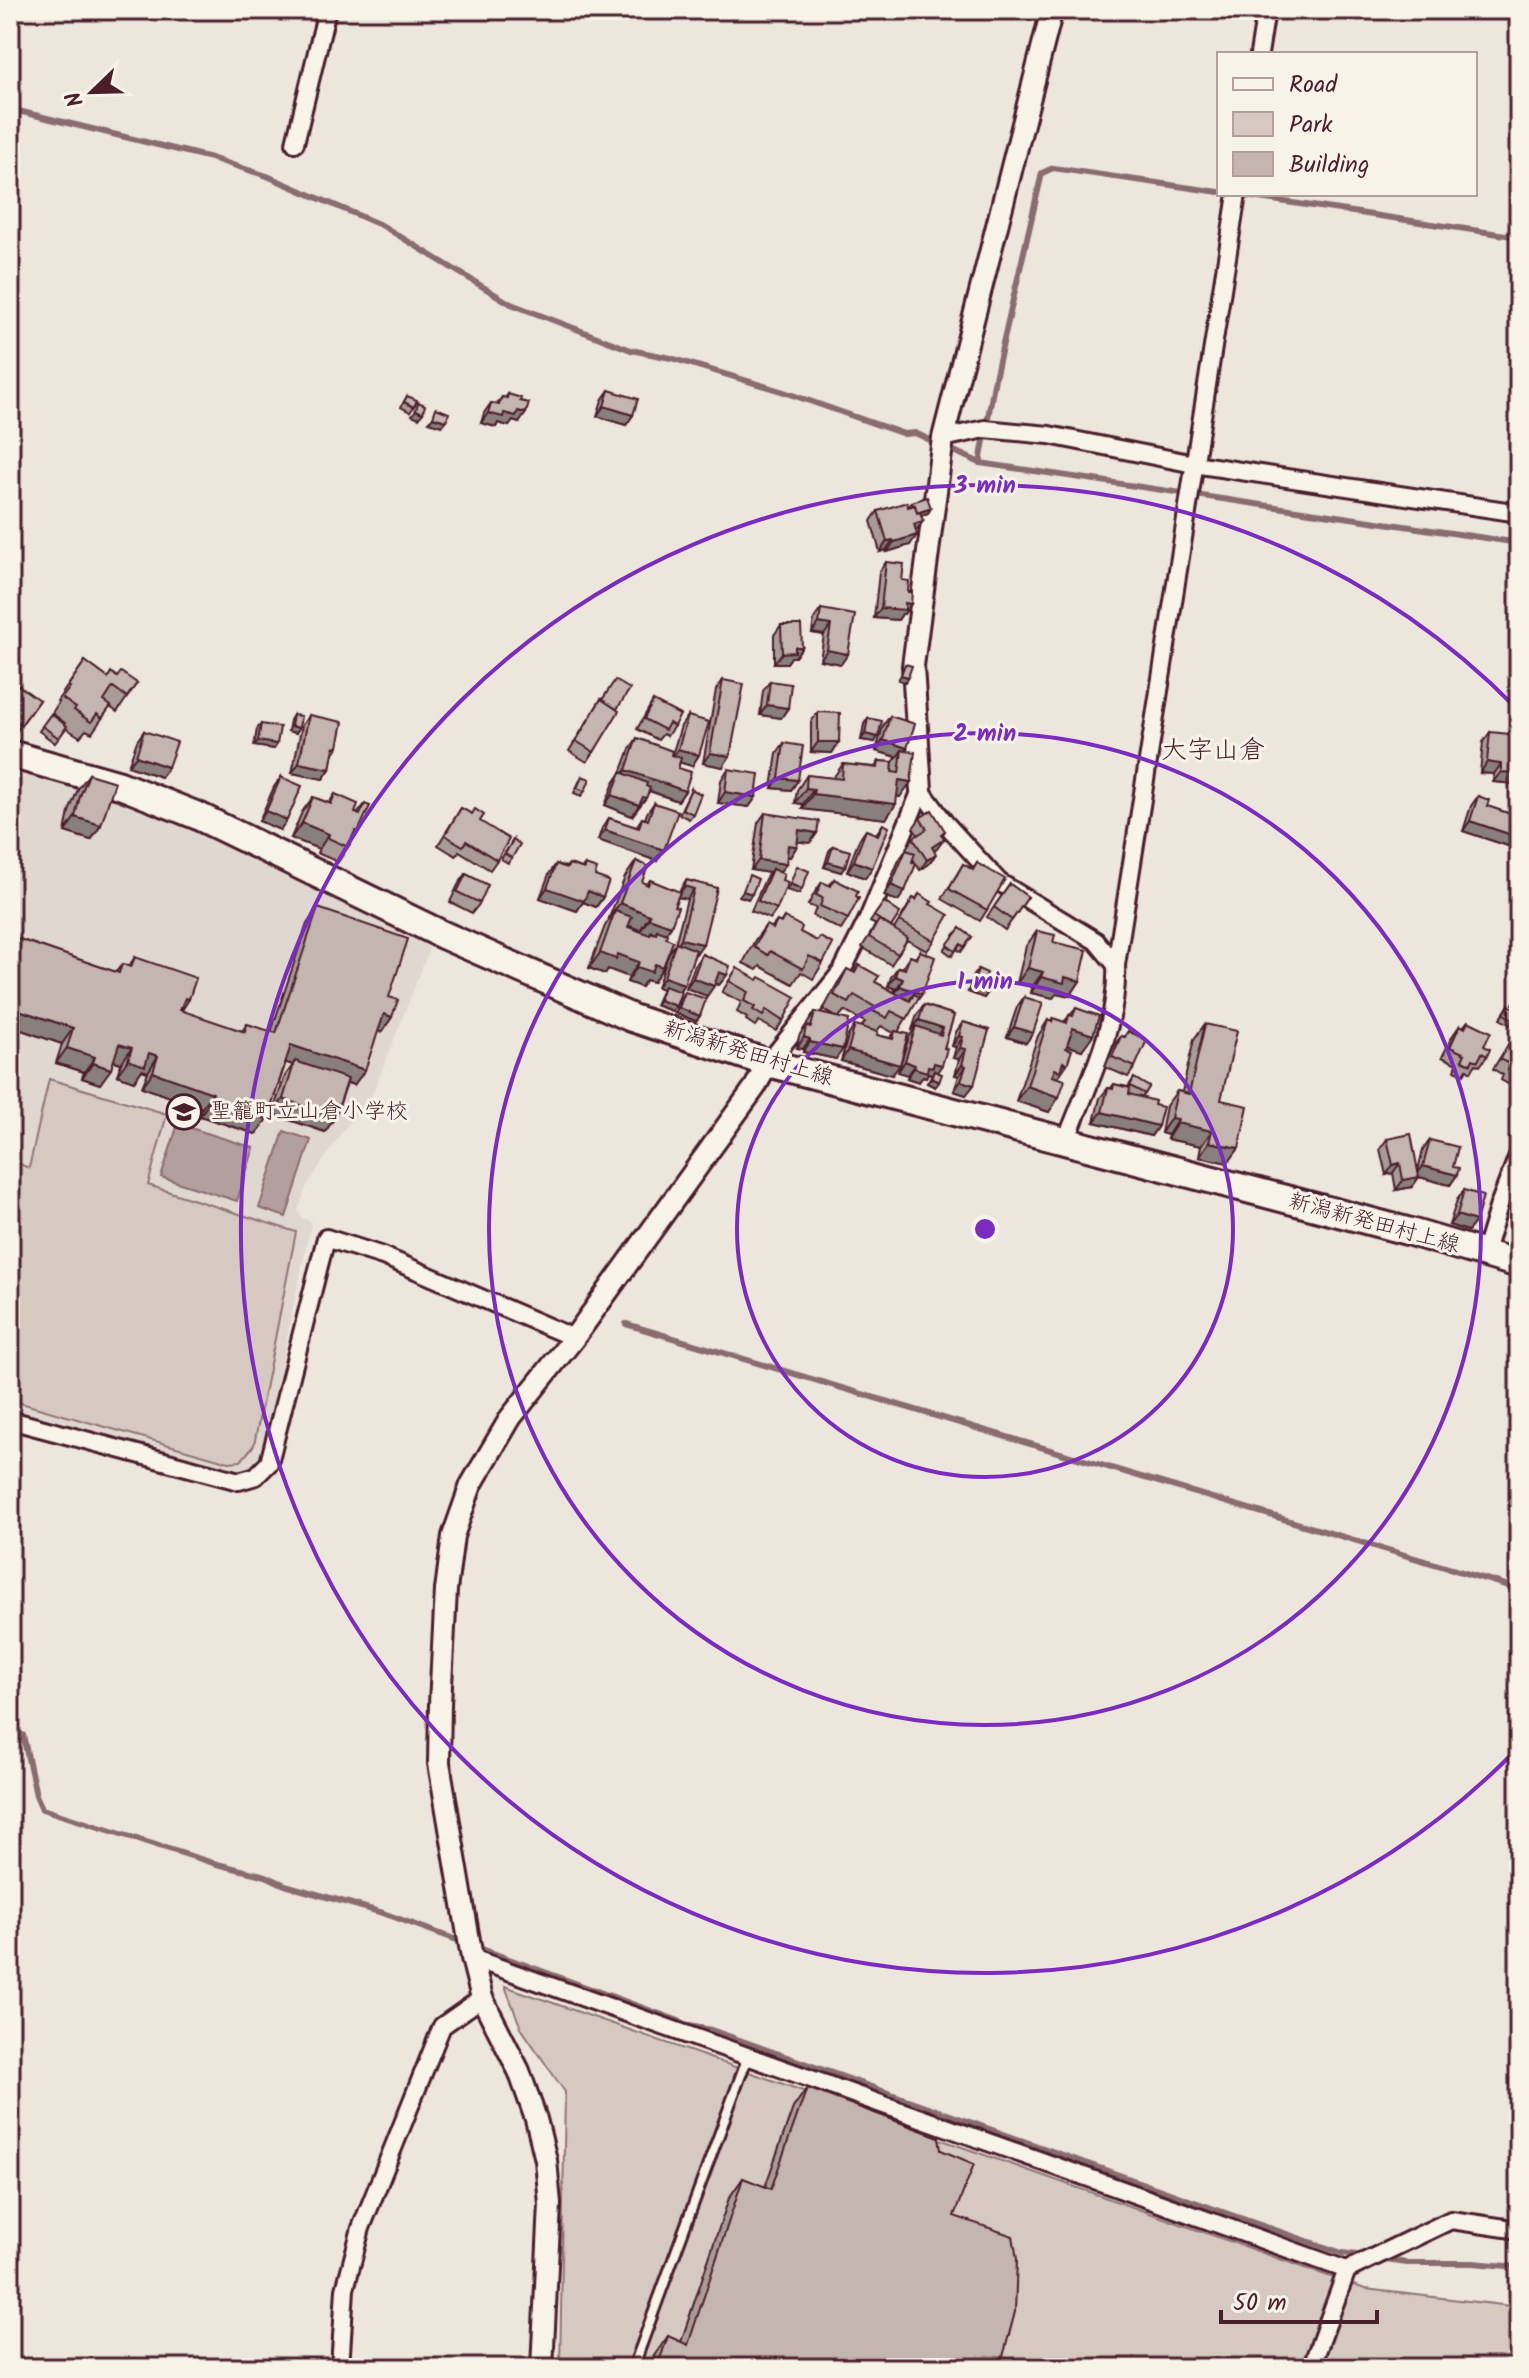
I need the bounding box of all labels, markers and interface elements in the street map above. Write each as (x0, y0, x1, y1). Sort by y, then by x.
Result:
north arrow (52, 52, 132, 132)
legend (1217, 52, 1477, 196)
text: Road (1289, 66, 1338, 105)
text: N (57, 86, 95, 112)
text: Park (1289, 106, 1333, 145)
text: Building (1289, 146, 1369, 185)
text: 3 min (953, 467, 1016, 506)
text: 2 min (954, 715, 1016, 754)
district label: 大字山倉 (1161, 730, 1265, 772)
text: 1 min (957, 963, 1013, 1002)
street label: 新潟新発田村上線 (659, 1012, 837, 1096)
school or university icon: 聖籠町立山倉小学校 (165, 1093, 203, 1131)
place label: 聖籠町立山倉小学校 (210, 1095, 408, 1130)
street label: 新潟新発田村上線 (1284, 1184, 1464, 1264)
centre of rings (971, 1215, 999, 1243)
scale bar (1221, 2274, 1377, 2324)
text: 50 m (1233, 2284, 1287, 2323)

